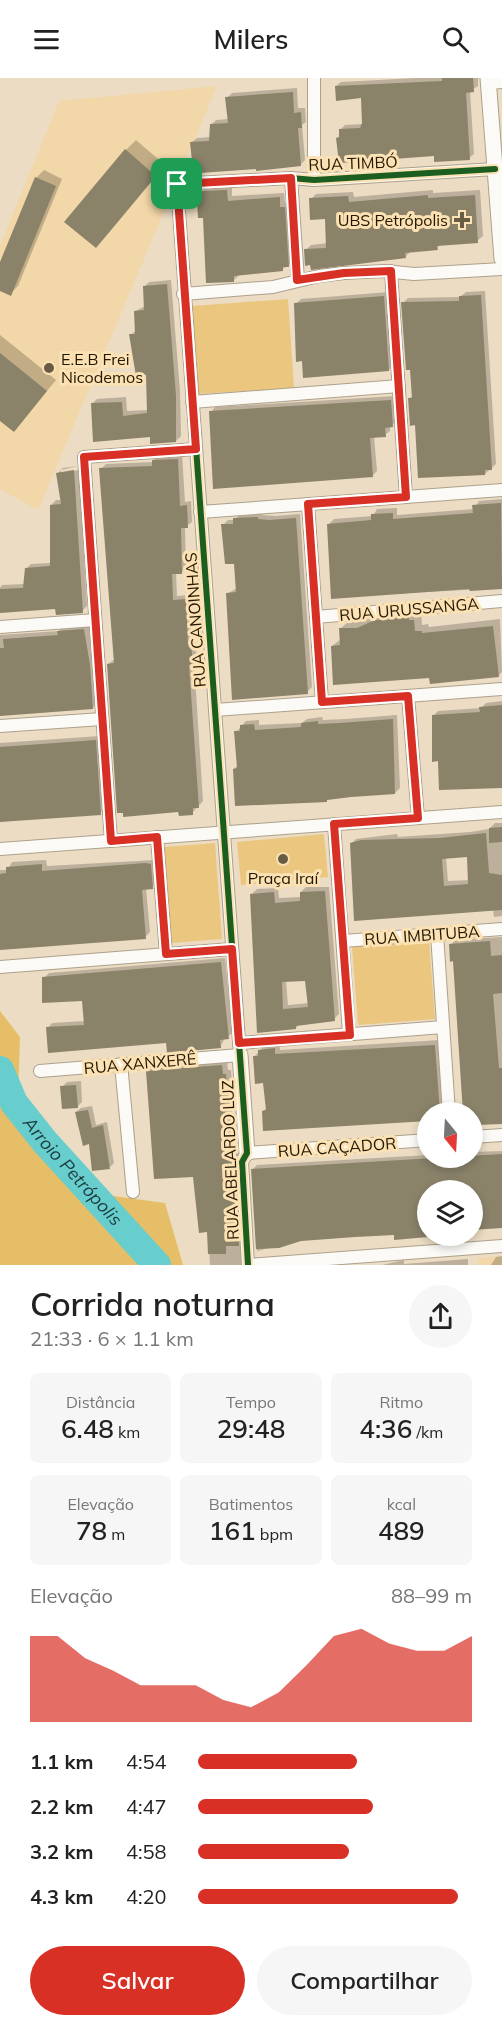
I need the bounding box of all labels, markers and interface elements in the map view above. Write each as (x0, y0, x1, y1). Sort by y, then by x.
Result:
text: Milers (213, 22, 289, 56)
icon: menu (30, 23, 63, 56)
icon: search (439, 23, 472, 56)
street label: RUA TIMBÓ (308, 151, 398, 175)
pin (151, 158, 202, 209)
icon: arrive (160, 167, 193, 200)
place label: UBS Petrópolis (338, 210, 448, 230)
marker: UBS Petrópolis (453, 211, 471, 229)
place label: E.E.B Frei Nicodemos (61, 349, 143, 387)
marker: E.E.B Frei Nicodemos (42, 361, 56, 375)
street label: RUA CANOINHAS (180, 552, 210, 688)
street label: RUA URUSSANGA (338, 593, 480, 625)
marker: Praça Iraí (276, 852, 290, 866)
place label: Praça Iraí (248, 868, 319, 888)
street label: RUA IMBITUBA (364, 921, 480, 949)
street label: RUA XANXERÊ (83, 1048, 197, 1078)
street label: RUA ABELARDO LUZ (217, 1080, 243, 1240)
north arrow (417, 1102, 483, 1168)
map controls (417, 1102, 483, 1246)
water label: Arroio Petrópolis (18, 1111, 128, 1230)
street label: RUA CAÇADOR (277, 1133, 397, 1161)
button: layers (417, 1180, 483, 1246)
text: Corrida noturna (30, 1283, 275, 1324)
button: share (409, 1285, 472, 1348)
text: 21:33 · 6 × 1.1 km (30, 1326, 194, 1351)
text: Distância (66, 1392, 135, 1412)
text: Tempo (226, 1392, 276, 1412)
text: Ritmo (379, 1392, 423, 1412)
text: 6.48 (61, 1412, 114, 1445)
text: 29:48 (217, 1412, 285, 1445)
text: 4:36 (359, 1412, 412, 1445)
text: km (114, 1422, 140, 1442)
text: /km (412, 1422, 443, 1442)
text: Elevação (67, 1494, 134, 1514)
text: Batimentos (209, 1494, 293, 1514)
text: kcal (387, 1494, 416, 1514)
text: 78 (76, 1514, 107, 1547)
text: 161 (209, 1514, 256, 1547)
text: 489 (378, 1514, 425, 1547)
text: m (107, 1524, 125, 1544)
text: bpm (256, 1524, 293, 1544)
text: Elevação (30, 1583, 113, 1608)
text: 88–99 m (391, 1583, 472, 1608)
text: 1.1 km (30, 1749, 93, 1774)
text: 4:54 (126, 1749, 167, 1774)
text: 2.2 km (30, 1794, 93, 1819)
text: 4:47 (126, 1794, 167, 1819)
text: 3.2 km (30, 1839, 93, 1864)
text: 4:58 (126, 1839, 167, 1864)
text: 4.3 km (30, 1884, 93, 1909)
text: 4:20 (126, 1884, 167, 1909)
button: Salvar (30, 1946, 245, 2015)
button: Compartilhar (257, 1946, 472, 2015)

